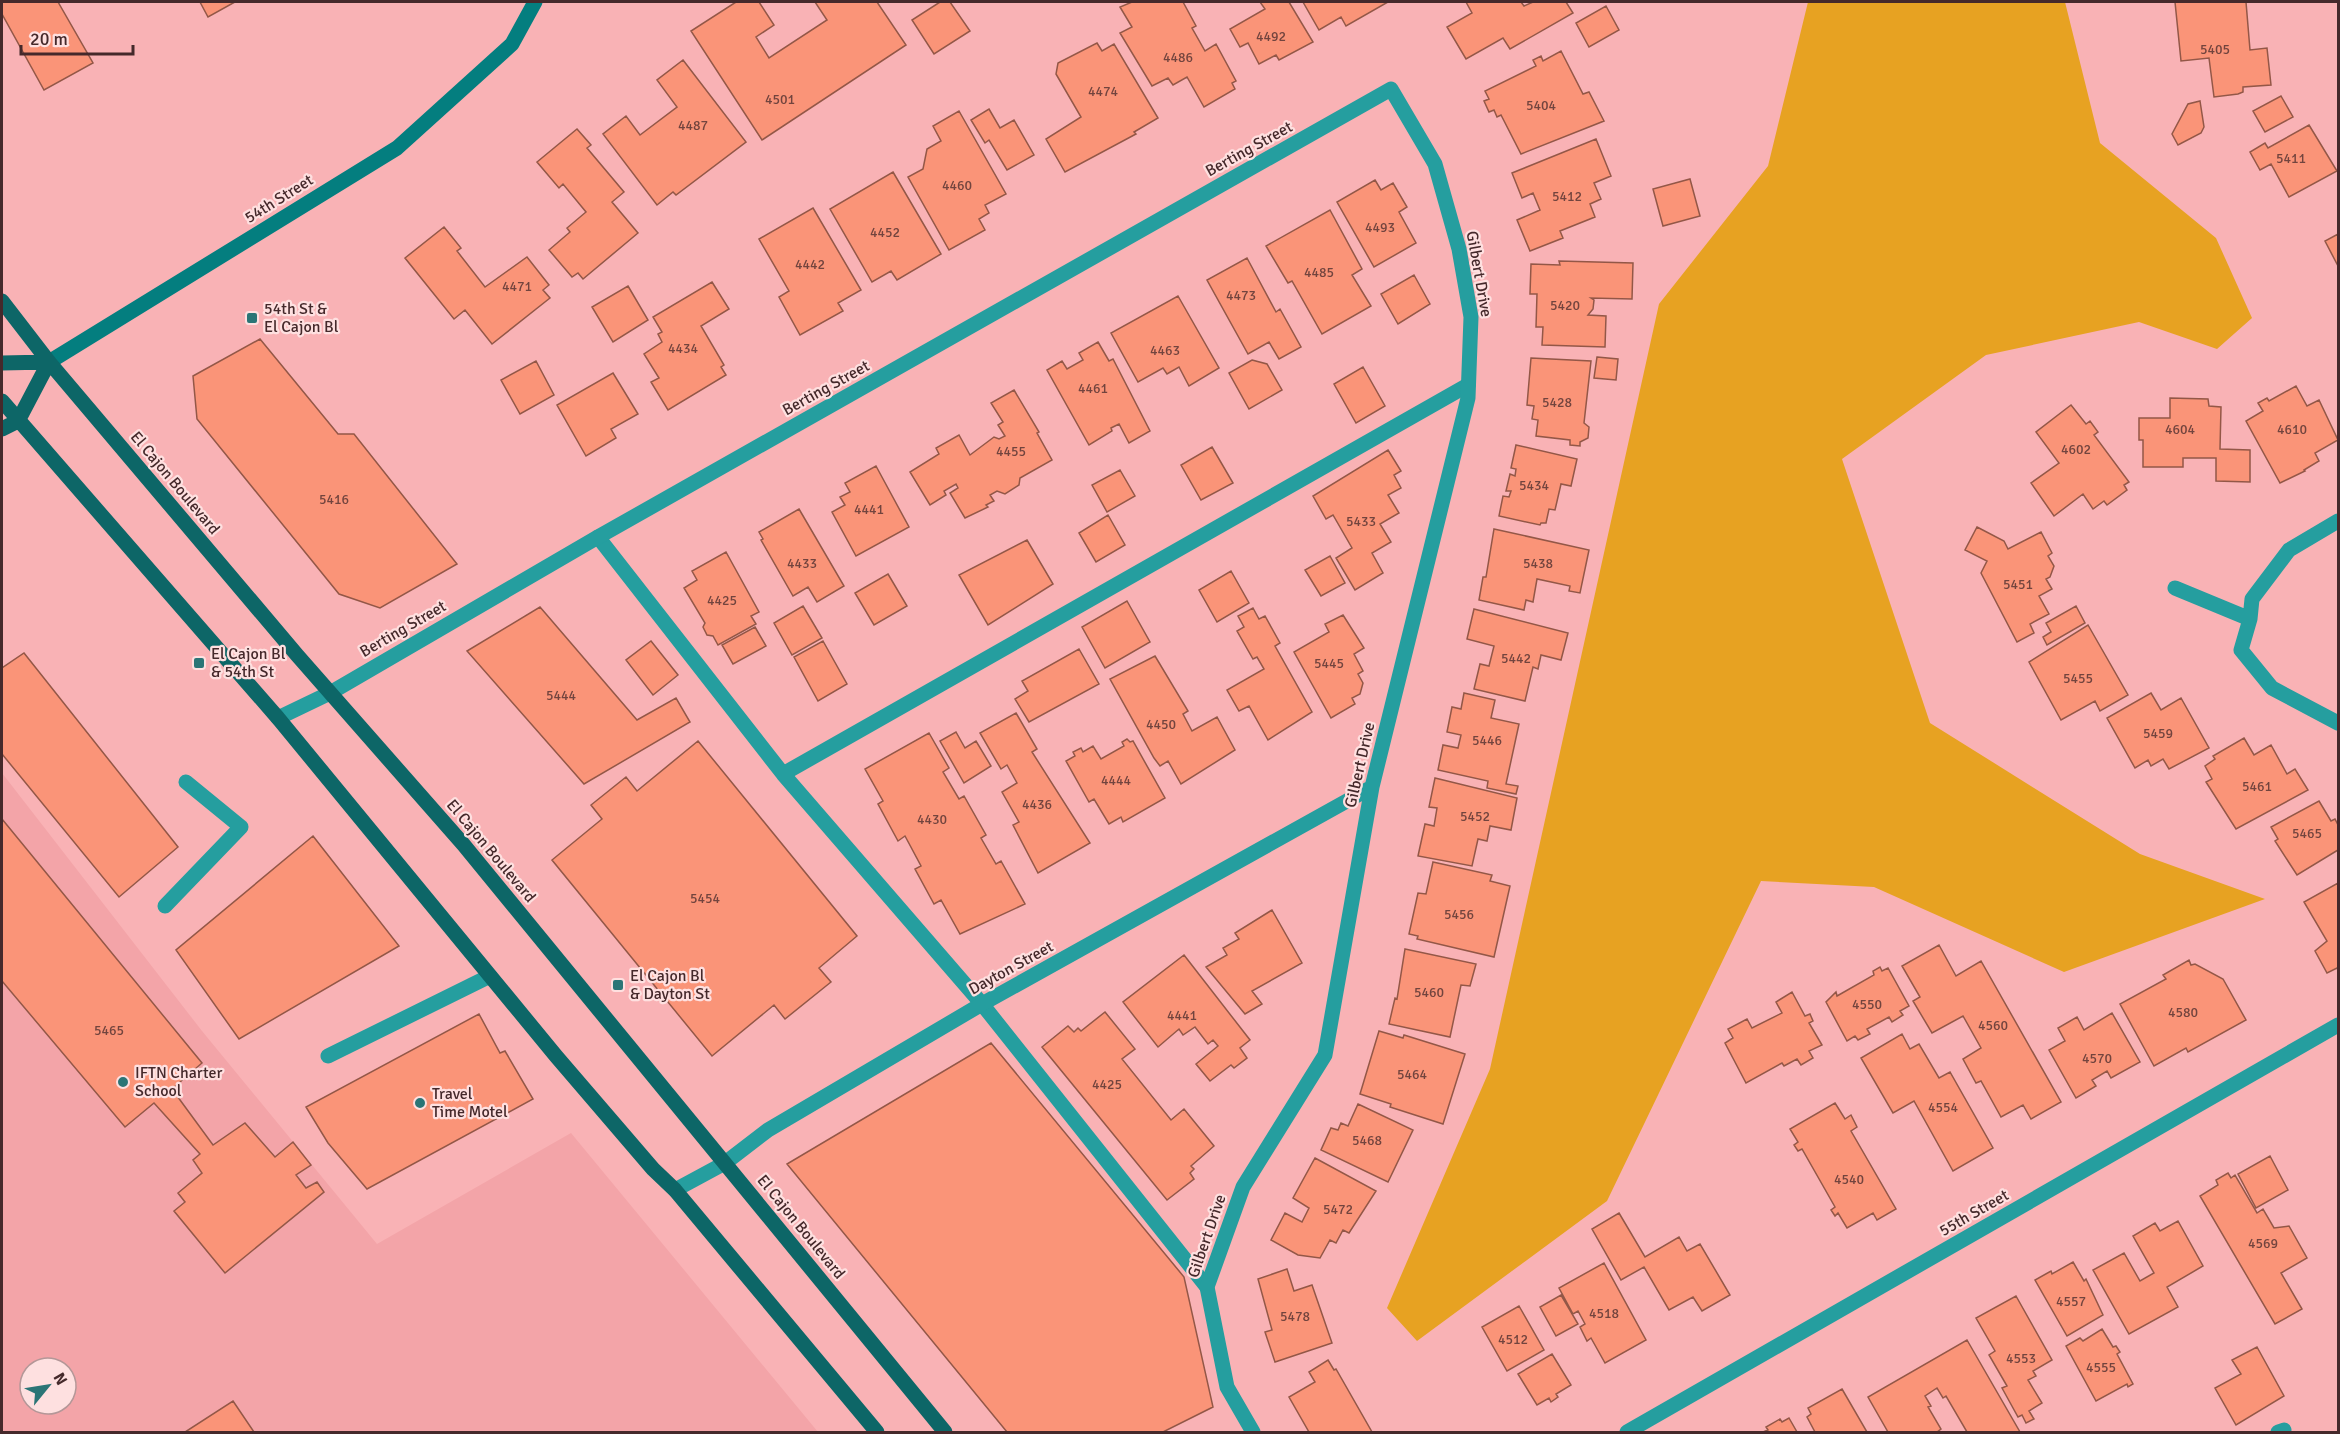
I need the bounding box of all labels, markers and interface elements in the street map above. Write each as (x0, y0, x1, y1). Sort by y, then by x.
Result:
scale bar (21, 18, 134, 56)
text: 20 m (30, 28, 68, 50)
house number: 4492 (1256, 28, 1286, 45)
house number: 5405 (2200, 41, 2230, 58)
house number: 4486 (1163, 49, 1193, 66)
house number: 4474 (1088, 83, 1119, 100)
house number: 4501 (765, 91, 795, 108)
house number: 5404 (1526, 97, 1557, 114)
house number: 4487 (678, 117, 708, 134)
street label: Berting Street (1202, 117, 1296, 181)
house number: 5411 (2276, 150, 2306, 167)
street label: 54th Street (241, 170, 317, 228)
house number: 4460 (942, 177, 972, 194)
house number: 5412 (1552, 188, 1582, 205)
house number: 4493 (1365, 219, 1395, 236)
house number: 4452 (870, 224, 900, 241)
street label: Gilbert Drive (1462, 229, 1496, 319)
house number: 4442 (795, 256, 825, 273)
house number: 4485 (1304, 264, 1334, 281)
house number: 4471 (502, 278, 532, 295)
house number: 4473 (1226, 287, 1256, 304)
house number: 5420 (1550, 297, 1580, 314)
place label: 54th St & El Cajon Bl (264, 299, 339, 337)
marker: 54th St & El Cajon Bl (245, 311, 259, 325)
house number: 4434 (668, 340, 699, 357)
house number: 4463 (1150, 342, 1180, 359)
street label: Berting Street (779, 356, 873, 420)
house number: 4461 (1078, 380, 1108, 397)
house number: 5428 (1542, 394, 1572, 411)
house number: 4604 (2165, 421, 2196, 438)
house number: 4610 (2277, 421, 2307, 438)
street label: El Cajon Boulevard (126, 427, 224, 539)
house number: 4602 (2061, 441, 2091, 458)
house number: 4455 (996, 443, 1026, 460)
house number: 5434 (1519, 477, 1550, 494)
house number: 5416 (319, 491, 349, 508)
house number: 4441 (854, 501, 884, 518)
house number: 5433 (1346, 513, 1376, 530)
house number: 4433 (787, 555, 817, 572)
house number: 5438 (1523, 555, 1553, 572)
house number: 5451 (2003, 576, 2033, 593)
house number: 4425 (707, 592, 737, 609)
street label: Berting Street (356, 596, 450, 662)
place label: El Cajon Bl & 54th St (211, 644, 286, 682)
house number: 5442 (1501, 650, 1531, 667)
house number: 5445 (1314, 655, 1344, 672)
marker: El Cajon Bl & 54th St (192, 656, 206, 670)
house number: 5455 (2063, 670, 2093, 687)
house number: 5444 (546, 687, 577, 704)
house number: 4450 (1146, 716, 1176, 733)
street label: Gilbert Drive (1340, 720, 1380, 810)
house number: 5459 (2143, 725, 2173, 742)
house number: 5446 (1472, 732, 1502, 749)
house number: 4444 (1101, 772, 1132, 789)
house number: 5461 (2242, 778, 2272, 795)
street label: El Cajon Boulevard (442, 795, 540, 907)
house number: 4436 (1022, 796, 1052, 813)
house number: 5452 (1460, 808, 1490, 825)
house number: 4430 (917, 811, 947, 828)
house number: 5465 (2292, 825, 2322, 842)
house number: 5454 (690, 890, 721, 907)
house number: 5456 (1444, 906, 1474, 923)
street label: Dayton Street (965, 936, 1057, 999)
place label: El Cajon Bl & Dayton St (630, 966, 710, 1004)
marker: El Cajon Bl & Dayton St (611, 978, 625, 992)
house number: 5460 (1414, 984, 1444, 1001)
house number: 4550 (1852, 996, 1882, 1013)
house number: 4580 (2168, 1004, 2198, 1021)
house number: 4441 (1167, 1007, 1197, 1024)
house number: 4560 (1978, 1017, 2008, 1034)
house number: 5465 (94, 1022, 124, 1039)
house number: 4570 (2082, 1050, 2112, 1067)
place label: IFTN Charter School (135, 1063, 222, 1101)
house number: 5464 (1397, 1066, 1428, 1083)
marker: IFTN Charter School (116, 1075, 130, 1089)
house number: 4425 (1092, 1076, 1122, 1093)
place label: Travel Time Motel (432, 1084, 508, 1122)
marker: Travel Time Motel (413, 1096, 427, 1110)
house number: 4554 (1928, 1099, 1959, 1116)
house number: 5468 (1352, 1132, 1382, 1149)
street label: El Cajon Boulevard (753, 1171, 849, 1283)
house number: 4540 (1834, 1171, 1864, 1188)
street label: 55th Street (1936, 1185, 2013, 1241)
street label: Gilbert Drive (1183, 1192, 1231, 1280)
house number: 5472 (1323, 1201, 1353, 1218)
house number: 4569 (2248, 1235, 2278, 1252)
house number: 4557 (2056, 1293, 2086, 1310)
house number: 4518 (1589, 1305, 1619, 1322)
house number: 5478 (1280, 1308, 1310, 1325)
house number: 4512 (1498, 1331, 1528, 1348)
house number: 4553 (2006, 1350, 2036, 1367)
north arrow (18, 1356, 78, 1416)
house number: 4555 (2086, 1359, 2116, 1376)
text: N (49, 1369, 72, 1389)

